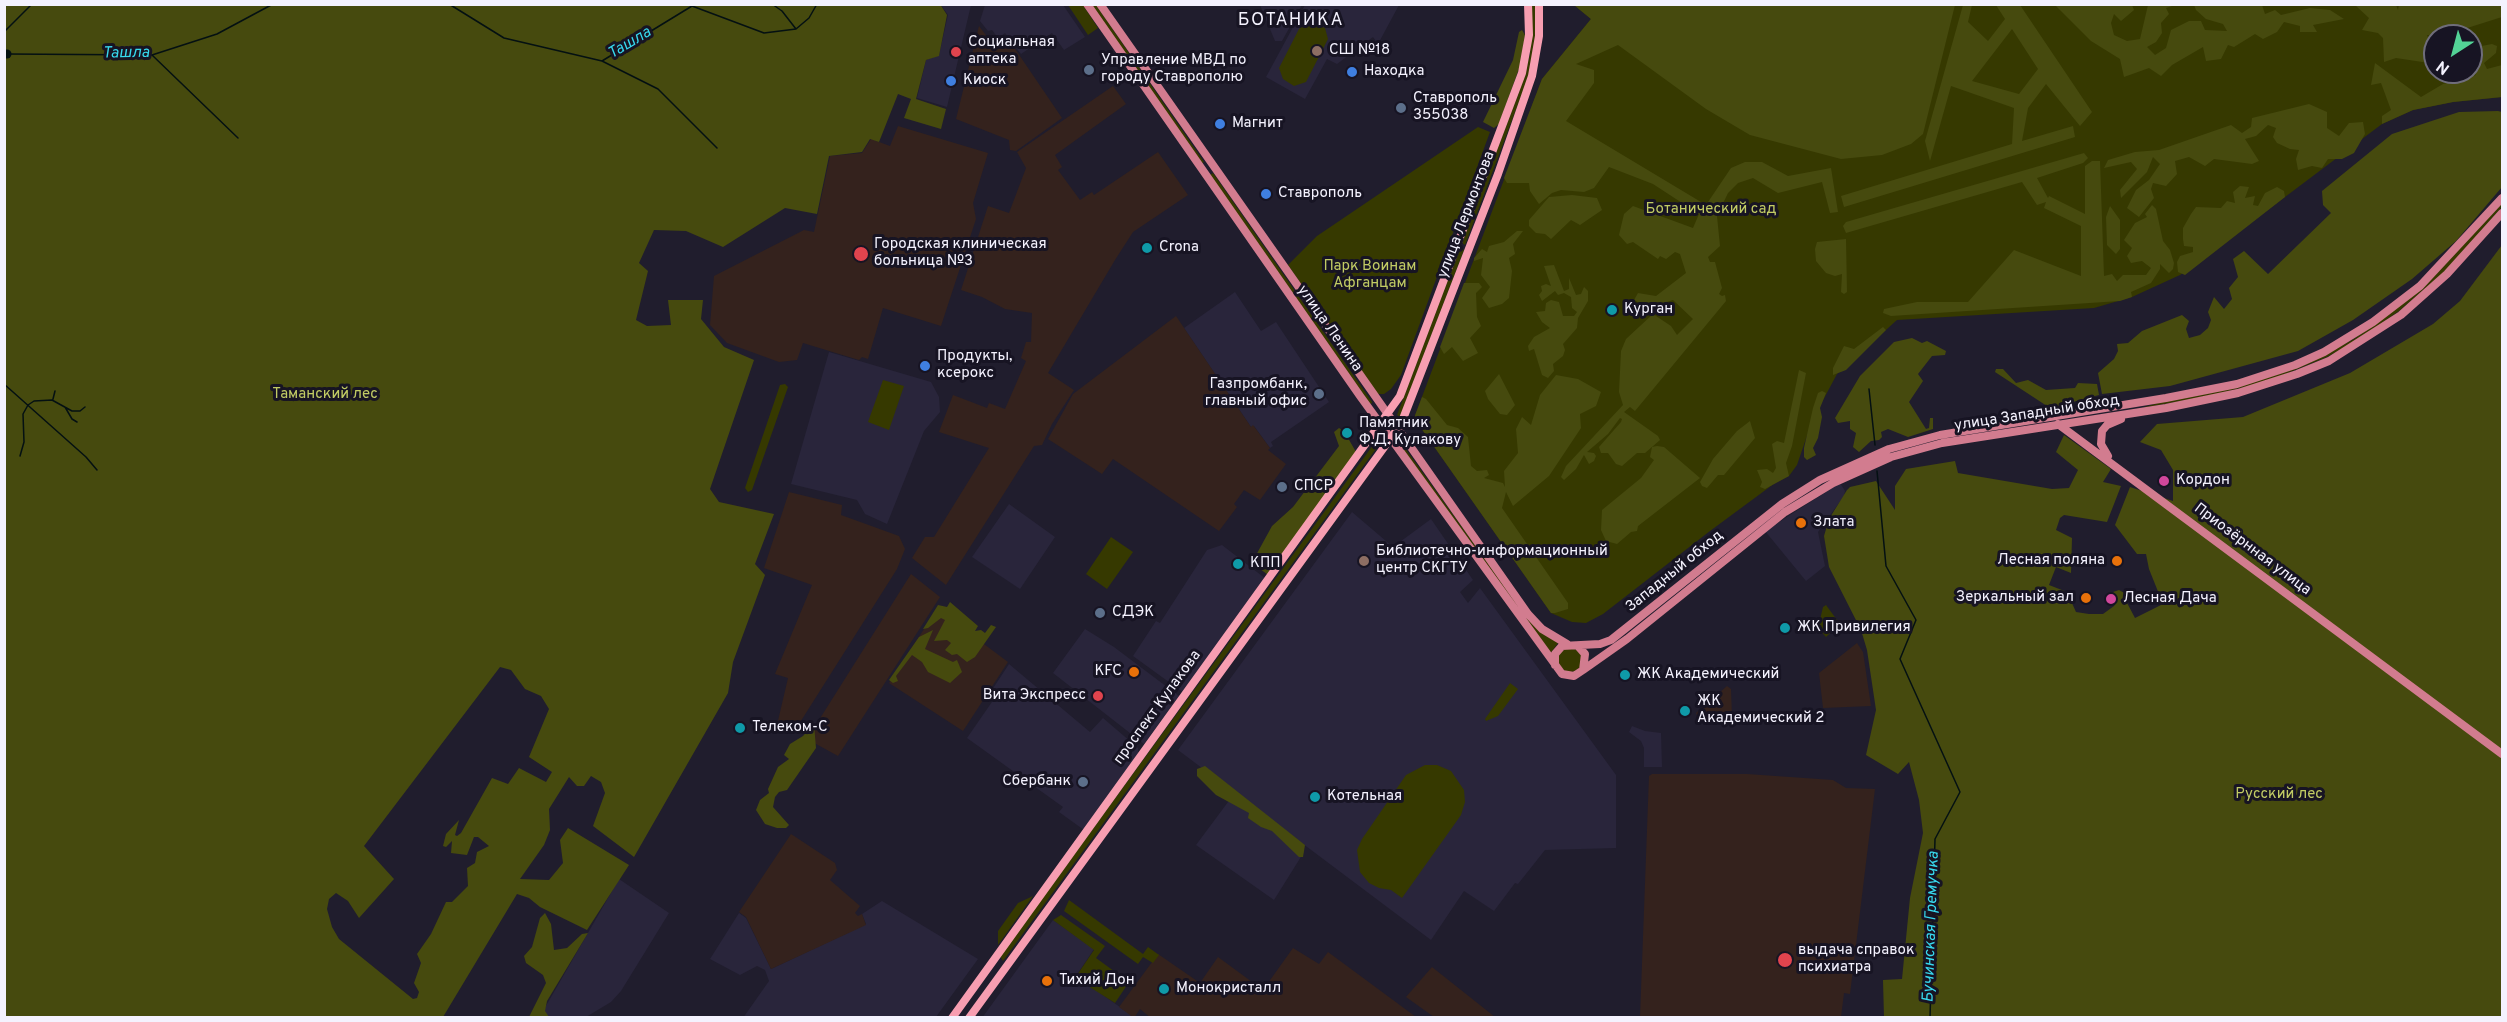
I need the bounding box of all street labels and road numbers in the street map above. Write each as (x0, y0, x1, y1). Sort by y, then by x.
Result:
street label: улица Лермонтова (1435, 149, 1499, 281)
street label: улица Ленина (1293, 282, 1365, 376)
street label: улица Западный обход (1953, 392, 2121, 436)
street label: Приозёрнная улица (2190, 500, 2314, 600)
street label: Западный обход (1623, 527, 1727, 617)
street label: проспект Кулакова (1111, 647, 1205, 769)

